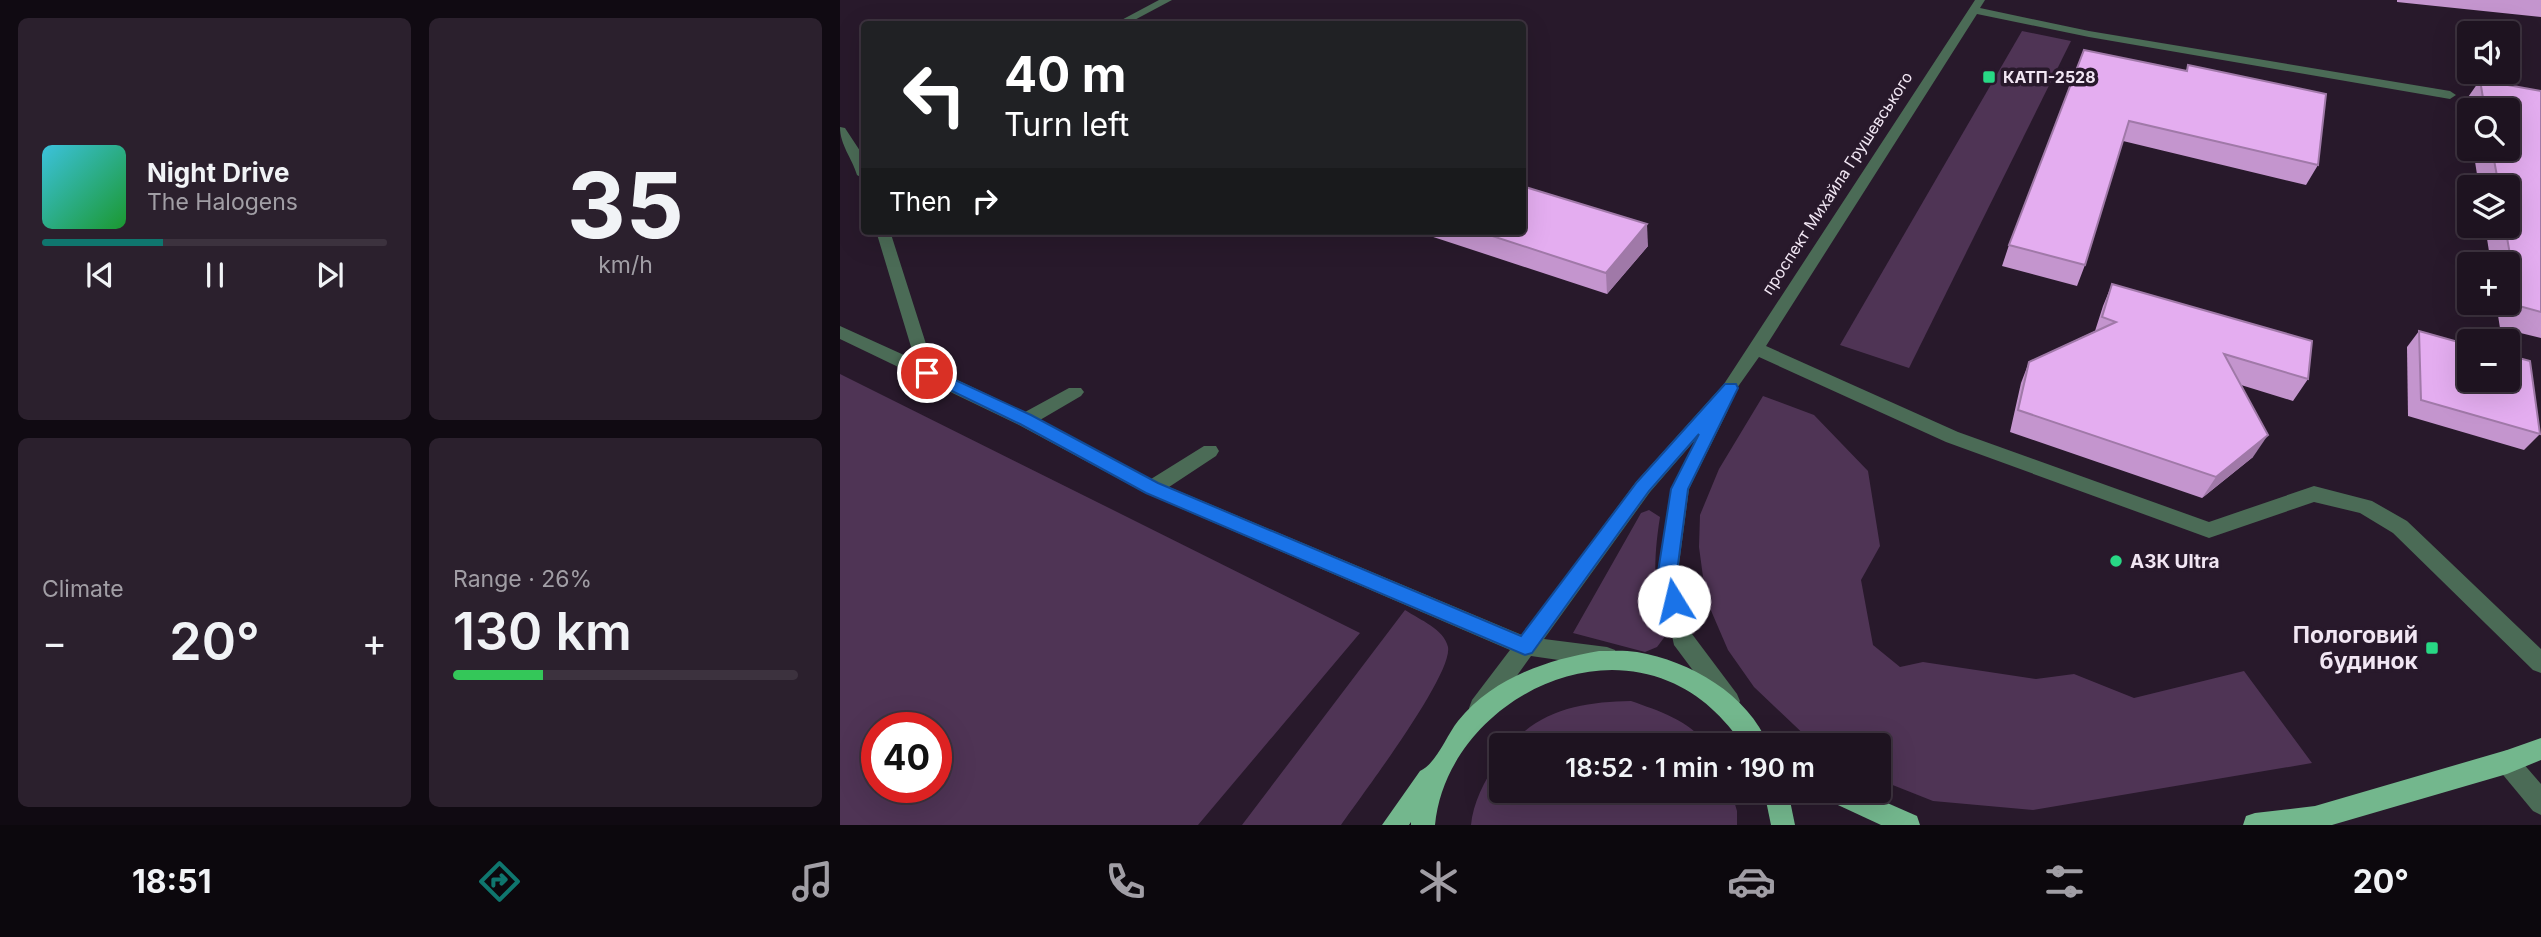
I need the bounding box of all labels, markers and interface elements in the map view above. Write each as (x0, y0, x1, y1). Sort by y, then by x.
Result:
map controls (2457, 21, 2520, 392)
button: sound (2457, 21, 2520, 84)
text: 40 m (1004, 45, 1127, 104)
icon: left (889, 49, 980, 140)
place label: КАТП-2528 (2003, 67, 2096, 87)
street label: проспект Михайла Грушевського (1757, 68, 1917, 298)
marker: КАТП-2528 (1981, 69, 1997, 85)
button: search (2457, 98, 2520, 161)
text: Turn left (1004, 105, 1129, 144)
text: 35 (567, 150, 684, 260)
text: Night Drive (147, 157, 289, 188)
button: layers (2457, 175, 2520, 238)
icon: right (966, 182, 1004, 220)
text: Then (889, 186, 952, 217)
text: The Halogens (147, 188, 298, 216)
text: km/h (598, 251, 653, 279)
button: + (2457, 252, 2520, 315)
icon: previous (81, 256, 119, 294)
icon: pause (196, 256, 234, 294)
icon: next (311, 256, 349, 294)
button: − (2457, 329, 2520, 392)
pin (897, 343, 957, 403)
icon: arrive (908, 354, 946, 392)
place label: АЗК Ultra (2130, 550, 2219, 573)
marker: АЗК Ultra (2108, 553, 2124, 569)
position arrow (1637, 564, 1711, 638)
text: Range · 26% (453, 565, 592, 593)
text: Climate (42, 575, 124, 603)
text: 130 km (453, 600, 632, 663)
text: 20° (169, 610, 260, 673)
text: − (42, 619, 67, 665)
text: + (362, 619, 387, 665)
place label: Пологовий будинок (2293, 621, 2419, 675)
marker: Пологовий будинок (2424, 640, 2440, 656)
speed limit sign: 40 (861, 712, 952, 803)
text: 18:52 · 1 min · 190 m (1565, 752, 1815, 783)
icon: directions (475, 857, 524, 906)
icon: music (788, 857, 837, 906)
icon: phone (1101, 857, 1150, 906)
icon: climate (1414, 857, 1463, 906)
icon: car (1727, 857, 1776, 906)
icon: filters (2040, 857, 2089, 906)
text: 18:51 (132, 862, 212, 901)
text: 20° (2353, 862, 2409, 901)

